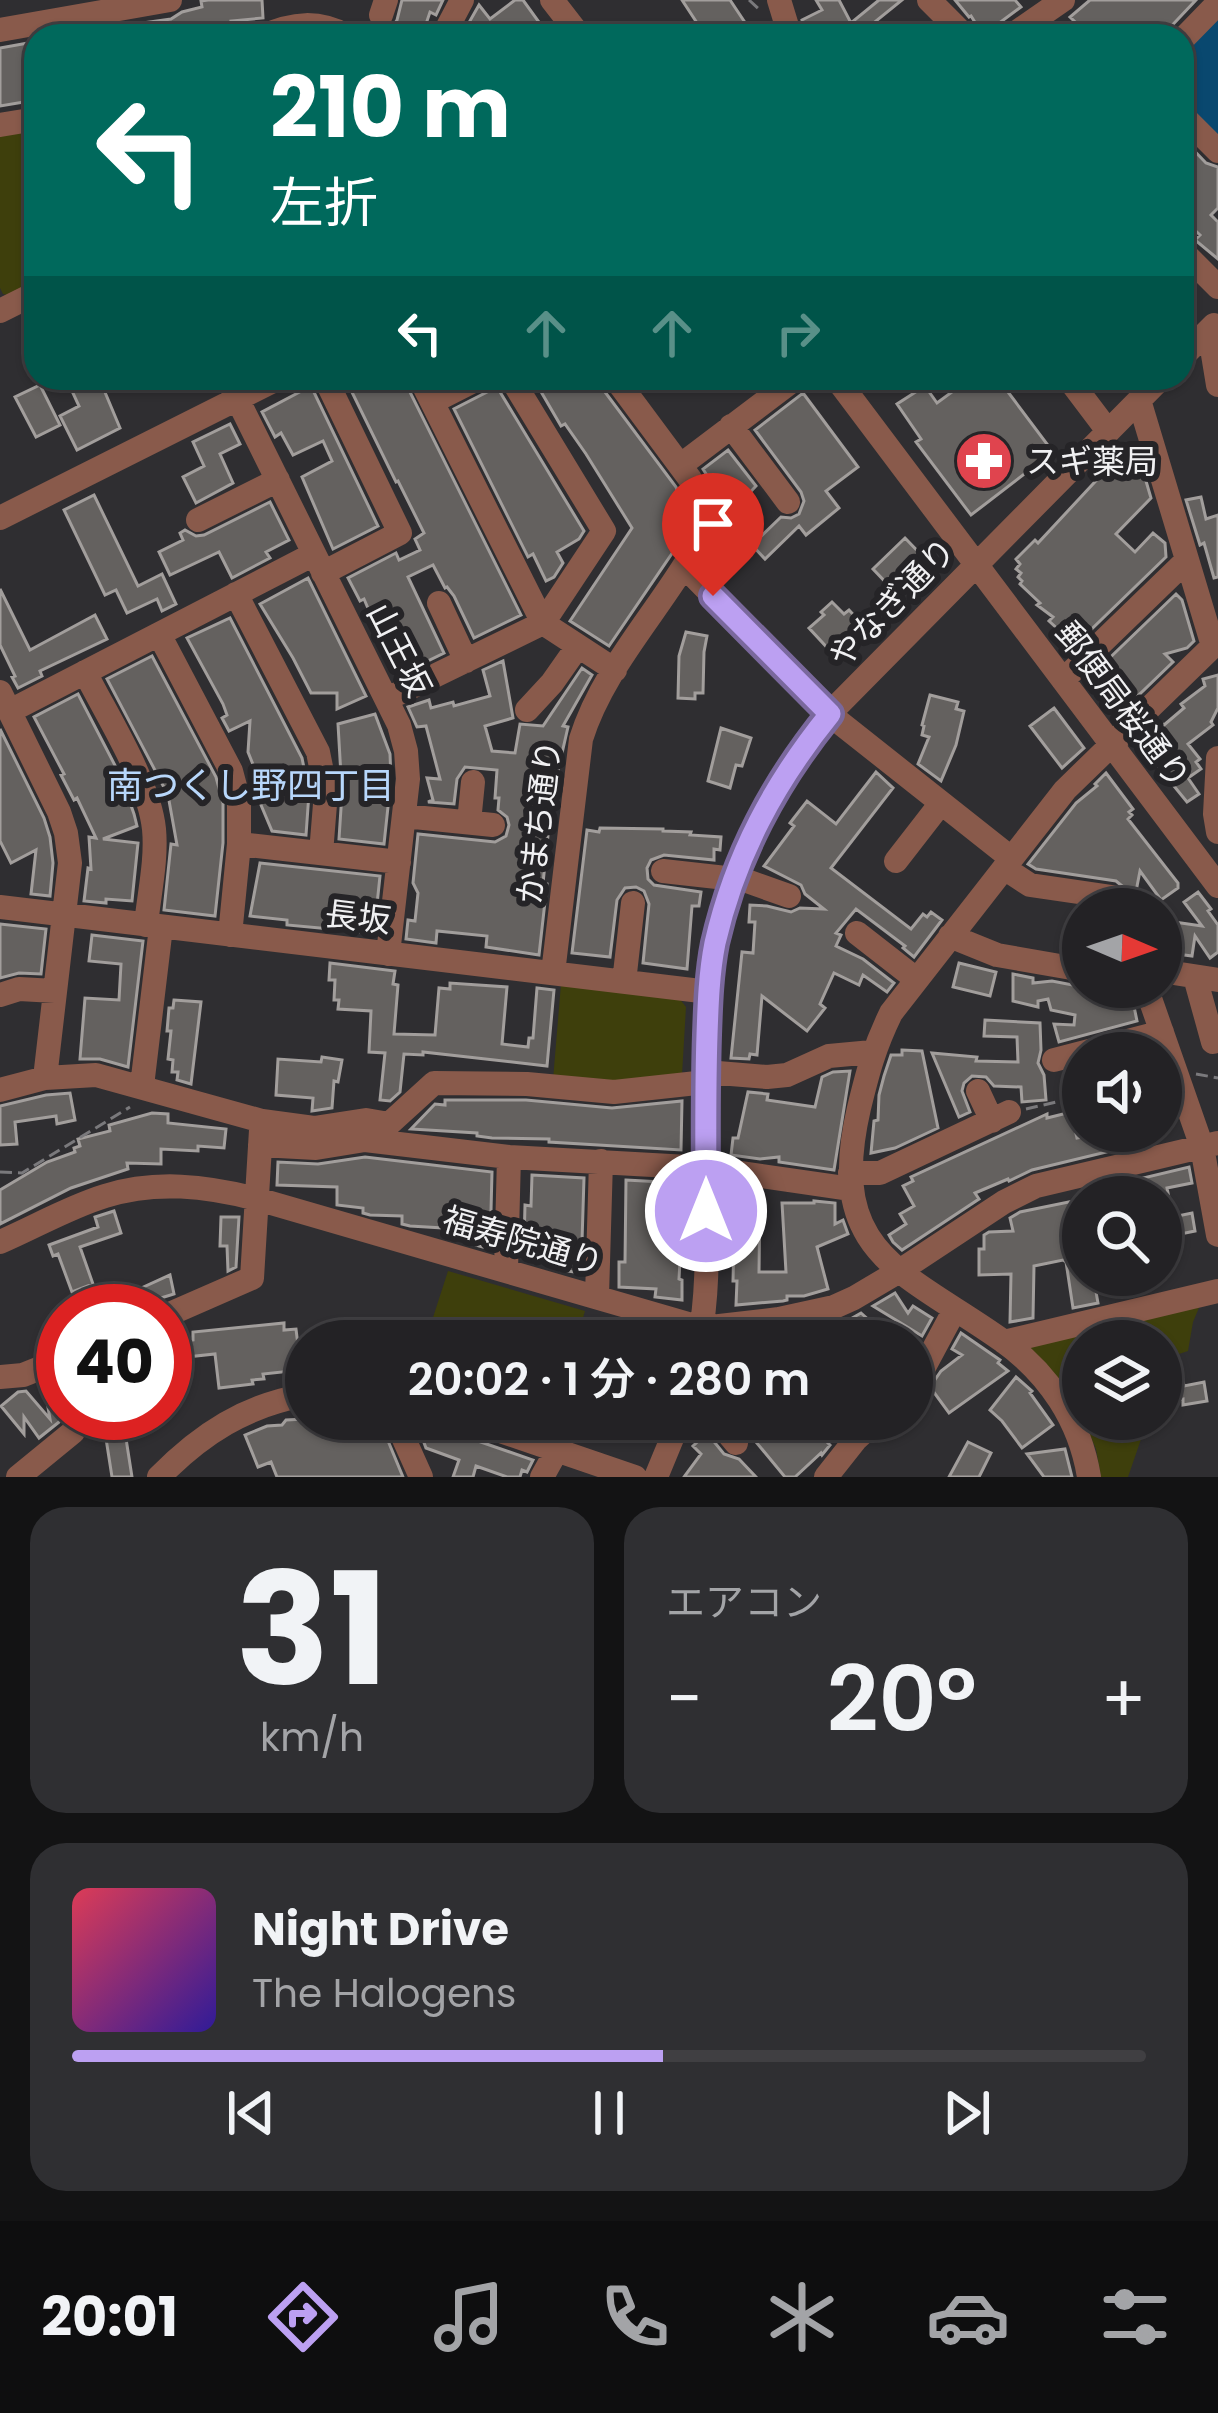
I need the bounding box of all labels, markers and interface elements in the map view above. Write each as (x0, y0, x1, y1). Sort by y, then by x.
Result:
text: 210 m (270, 49, 511, 166)
icon: left (72, 72, 228, 228)
text: 左折 (270, 165, 378, 241)
icon: left (387, 300, 453, 366)
icon: ahead (513, 300, 579, 366)
icon: ahead (639, 300, 705, 366)
icon: right (765, 300, 831, 366)
pharmacy icon: スギ薬局 (953, 430, 1015, 492)
place label: スギ薬局 (1026, 438, 1158, 485)
pin (662, 473, 764, 596)
icon: arrive (680, 491, 746, 557)
street label: やなぎ通り (818, 527, 966, 679)
street label: 山王坂 (356, 595, 442, 705)
street label: 郵便局桜通り (1045, 612, 1201, 798)
street label: かまち通り (506, 737, 572, 907)
district label: 南つくし野四丁目 (107, 760, 395, 811)
north arrow (1062, 888, 1182, 1008)
map controls (1062, 888, 1182, 1440)
street label: 長坂 (322, 890, 394, 944)
button: sound (1062, 1032, 1182, 1152)
position arrow (643, 1148, 769, 1274)
button: search (1062, 1176, 1182, 1296)
street label: 福寿院通り (437, 1196, 609, 1286)
speed limit sign: 40 (36, 1284, 192, 1440)
button: layers (1062, 1320, 1182, 1440)
text: 20:02 · 1 分 · 280 m (408, 1348, 810, 1411)
text: 31 (235, 1520, 389, 1739)
text: エアコン (666, 1575, 822, 1630)
text: 20° (827, 1636, 977, 1763)
text: − (666, 1653, 702, 1745)
text: + (1101, 1653, 1146, 1745)
text: km/h (260, 1710, 364, 1765)
text: Night Drive (252, 1898, 509, 1961)
text: The Halogens (252, 1966, 516, 2021)
icon: previous (218, 2080, 284, 2146)
icon: pause (576, 2080, 642, 2146)
icon: next (934, 2080, 1000, 2146)
icon: directions (261, 2275, 345, 2359)
icon: music (427, 2275, 511, 2359)
icon: phone (593, 2275, 677, 2359)
icon: climate (760, 2275, 844, 2359)
icon: car (926, 2275, 1010, 2359)
icon: filters (1093, 2275, 1177, 2359)
text: 20:01 (41, 2279, 178, 2355)

